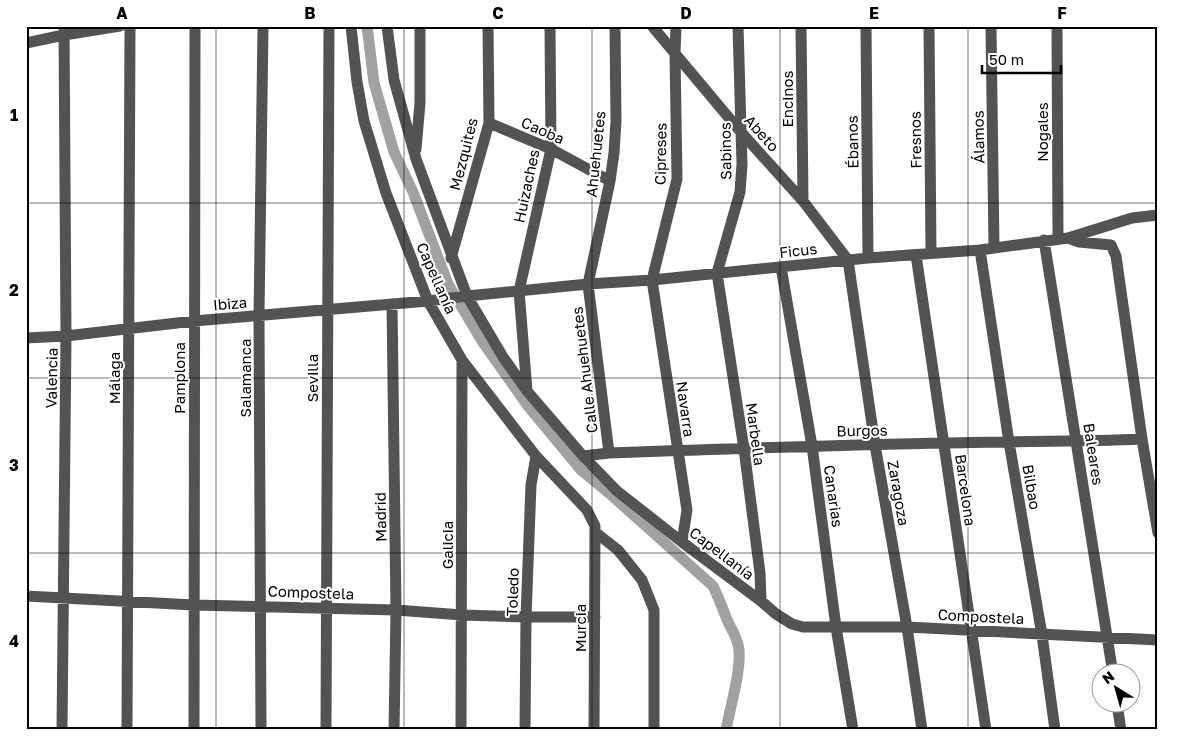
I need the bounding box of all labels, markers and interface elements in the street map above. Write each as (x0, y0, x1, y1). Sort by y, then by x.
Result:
text: A (116, 3, 128, 23)
text: B (304, 3, 316, 23)
text: C (492, 3, 504, 23)
text: D (680, 3, 692, 23)
text: E (869, 3, 879, 23)
text: F (1057, 3, 1067, 23)
scale bar (982, 42, 1060, 74)
text: 50 m (989, 50, 1024, 68)
street label: Encinos (778, 71, 796, 127)
street label: Nogales (1033, 102, 1051, 162)
text: 1 (10, 105, 18, 125)
street label: Ahuehuetes (582, 110, 608, 198)
street label: Álamos (969, 110, 987, 164)
street label: Abeto (741, 111, 783, 155)
street label: Fresnos (905, 111, 924, 169)
street label: Caoba (519, 113, 567, 147)
street label: Ébanos (843, 115, 861, 169)
street label: Mezquites (445, 116, 481, 192)
street label: Sabinos (715, 122, 735, 180)
street label: Cipreses (650, 123, 670, 185)
street label: Huizaches (509, 148, 543, 224)
street label: Capellanía (413, 239, 461, 317)
street label: Ficus (778, 239, 818, 261)
text: 2 (9, 280, 19, 300)
street label: Ibiza (212, 293, 248, 313)
street label: Calle Ahuehuetes (567, 306, 601, 434)
street label: Salamanca (236, 339, 254, 417)
street label: Pamplona (170, 342, 188, 414)
street label: Valencia (41, 347, 61, 409)
street label: Málaga (105, 352, 123, 404)
street label: Sevilla (303, 354, 321, 402)
street label: Navarra (673, 380, 699, 438)
street label: Marbella (743, 401, 769, 467)
street label: Burgos (836, 421, 888, 439)
street label: Baleares (1080, 422, 1108, 486)
street label: Barcelona (952, 453, 980, 527)
text: 3 (9, 455, 19, 475)
street label: Zaragoza (884, 459, 914, 527)
street label: Bilbao (1019, 463, 1045, 511)
street label: Canarias (821, 464, 847, 528)
street label: Madrid (371, 492, 389, 542)
street label: Galicia (438, 521, 456, 569)
street label: Capellanía (686, 523, 758, 583)
street label: Toledo (502, 567, 522, 617)
street label: Compostela (267, 581, 355, 603)
street label: Murcia (571, 604, 589, 652)
street label: Compostela (937, 605, 1025, 627)
text: 4 (9, 631, 19, 651)
north arrow (1092, 664, 1142, 714)
text: N (1099, 667, 1117, 687)

